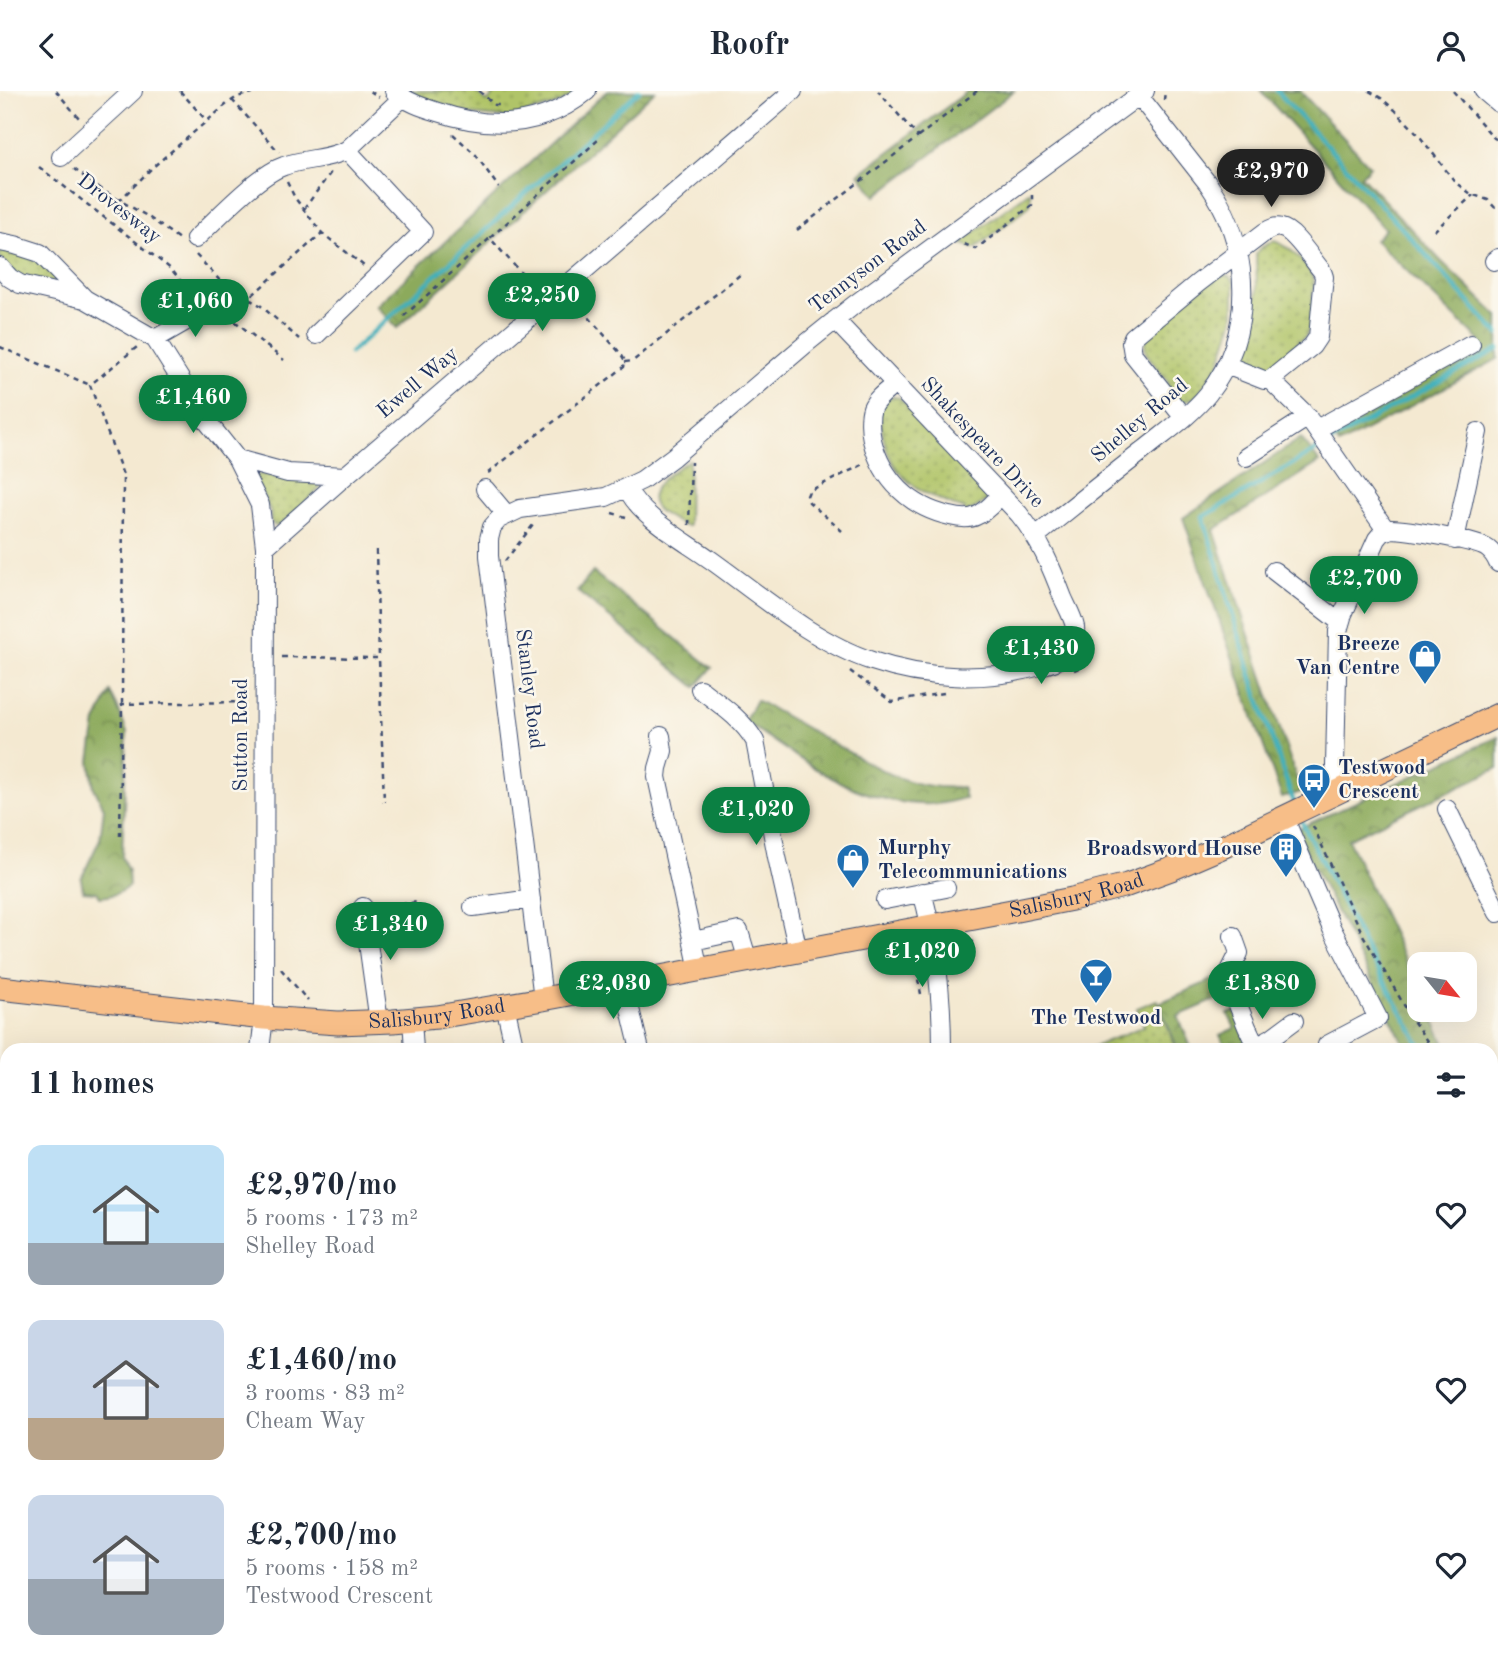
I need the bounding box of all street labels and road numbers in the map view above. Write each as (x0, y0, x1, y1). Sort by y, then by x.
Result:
street label: Drovesway (73, 170, 165, 248)
street label: Tennyson Road (806, 216, 930, 318)
street label: Ewell Way (373, 343, 463, 423)
street label: Shakespeare Drive (916, 374, 1048, 512)
street label: Shelley Road (1088, 375, 1192, 467)
street label: Stanley Road (511, 628, 547, 750)
street label: Sutton Road (231, 678, 252, 792)
street label: Salisbury Road (1007, 869, 1147, 922)
street label: Salisbury Road (368, 995, 507, 1032)

